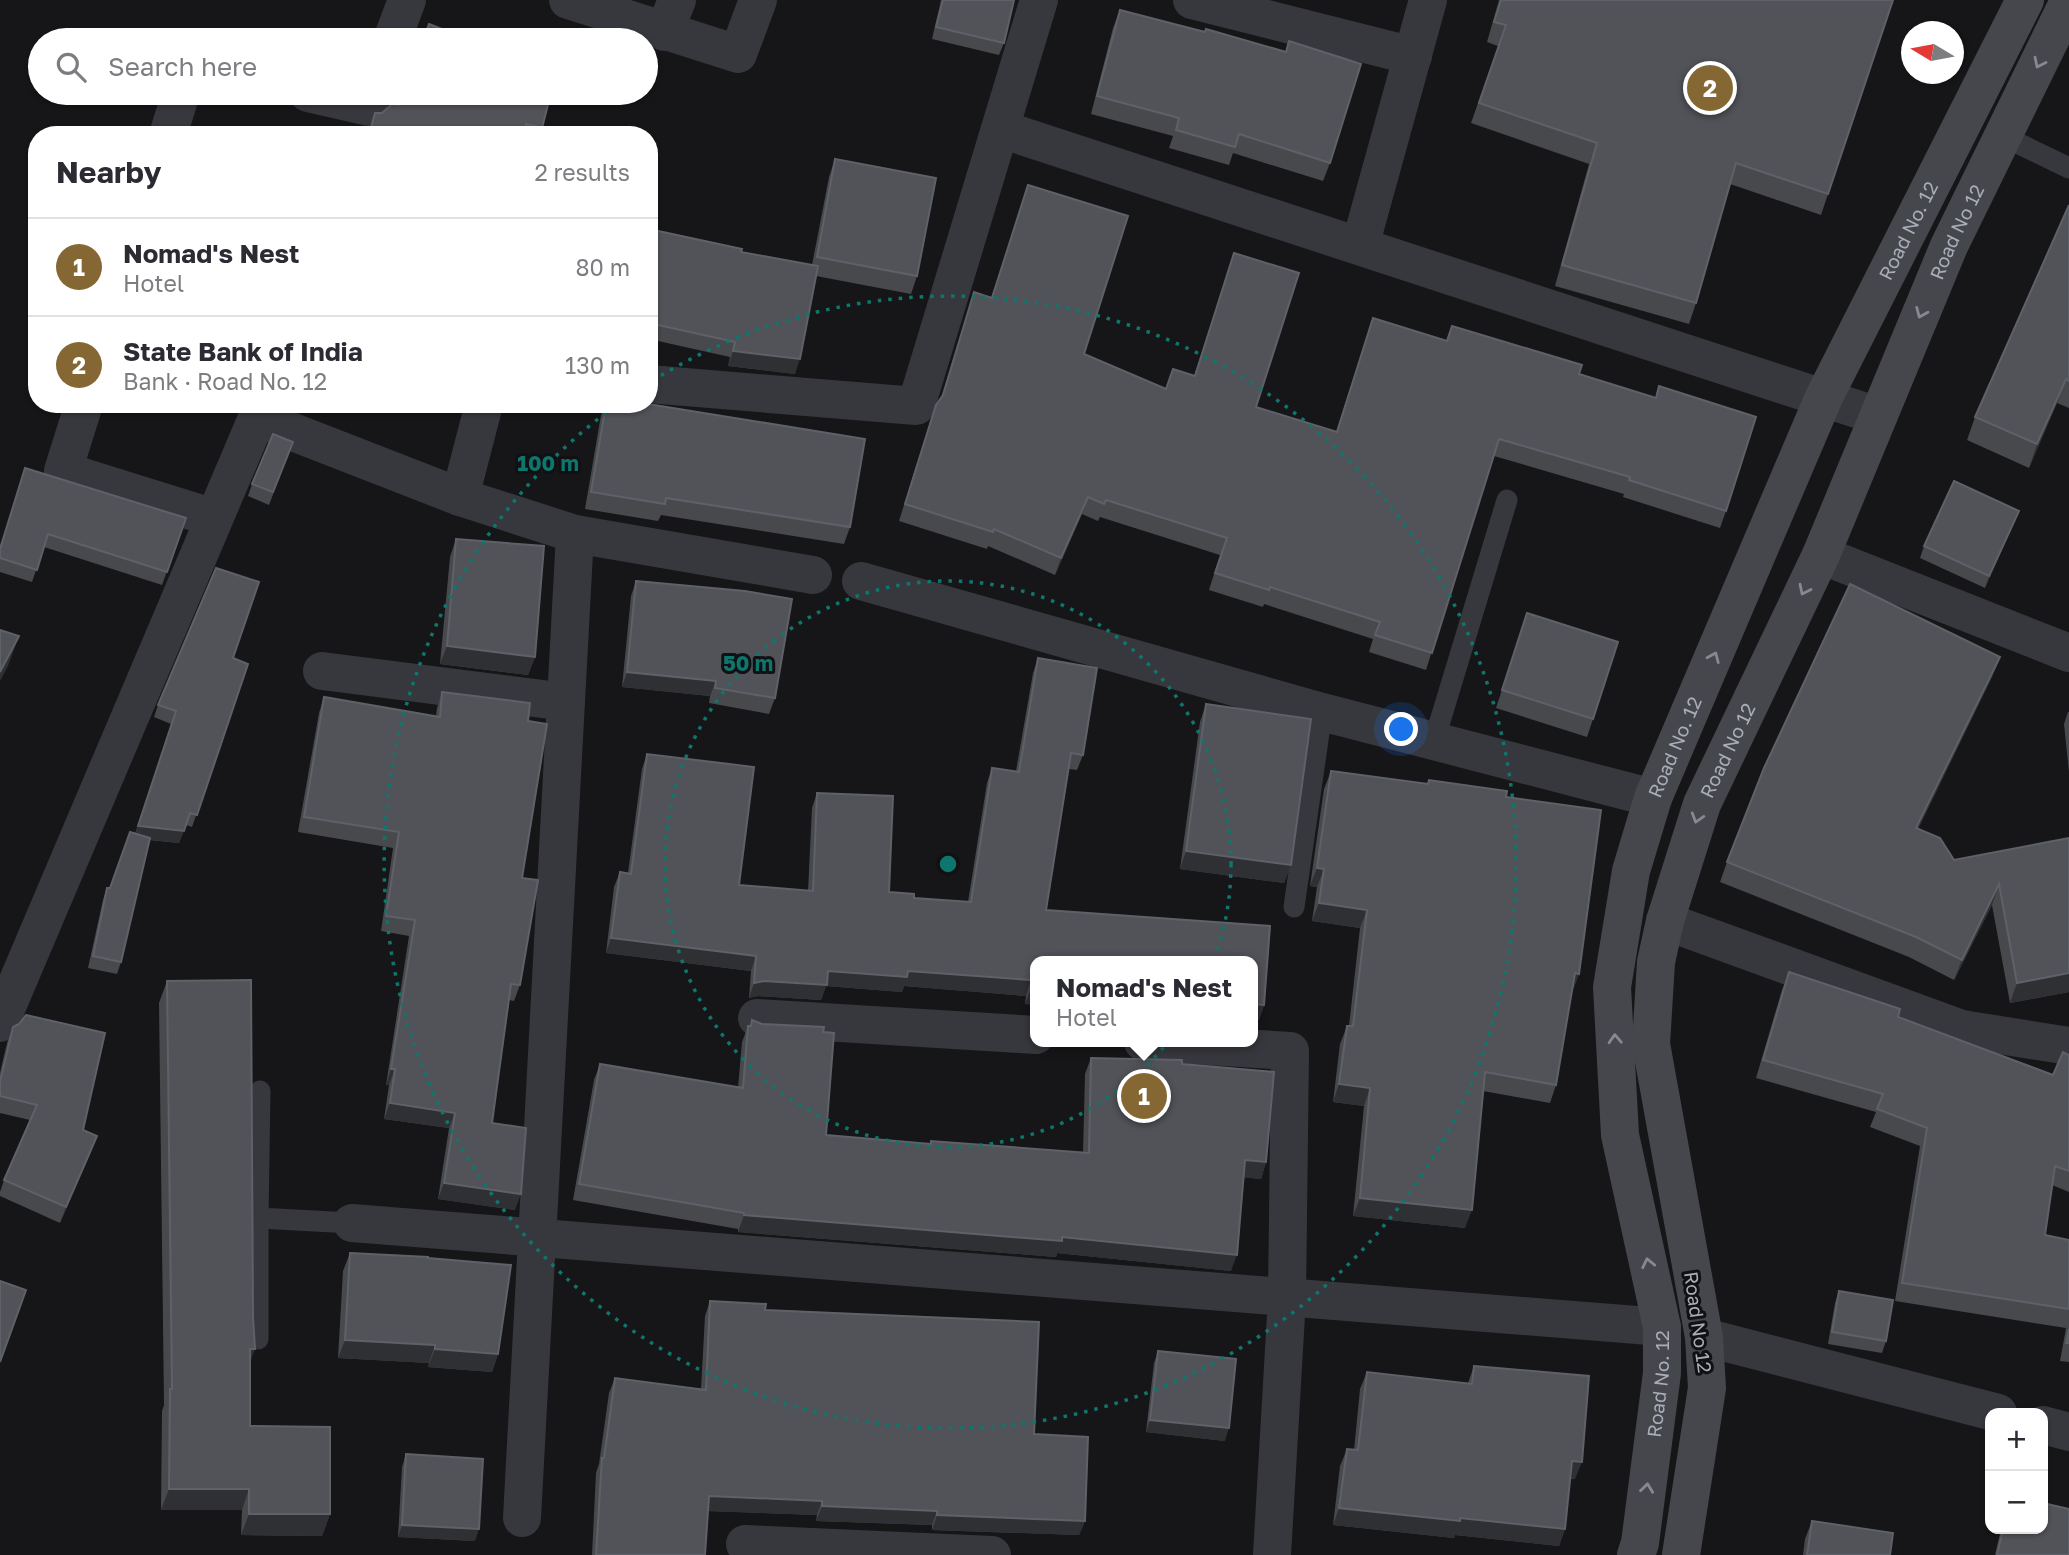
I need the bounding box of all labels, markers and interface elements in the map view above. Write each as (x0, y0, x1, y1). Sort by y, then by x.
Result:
north arrow (1901, 21, 1964, 84)
search box (28, 28, 658, 105)
icon: search (52, 48, 90, 86)
text: Search here (108, 51, 257, 82)
one-way arrow (2033, 56, 2047, 68)
pin: 2 (1687, 62, 1733, 114)
text: Nearby (56, 154, 161, 190)
text: 2 results (534, 158, 630, 186)
street label: Road No. 12 (1873, 177, 1942, 284)
street label: Road No 12 (1924, 181, 1988, 283)
text: Nomad's Nest (123, 238, 299, 269)
text: 1 (73, 253, 85, 281)
text: 80 m (576, 253, 630, 281)
text: Hotel (123, 269, 184, 297)
one-way arrow (1915, 305, 1929, 318)
text: State Bank of India (123, 336, 363, 367)
text: 2 (72, 351, 86, 379)
text: 130 m (565, 351, 630, 379)
text: Bank · Road No. 12 (123, 367, 327, 395)
text: 100 m (517, 450, 579, 476)
one-way arrow (1798, 583, 1812, 595)
text: 50 m (723, 650, 773, 676)
one-way arrow (1706, 652, 1720, 664)
street label: Road No. 12 (1643, 693, 1706, 801)
street label: Road No 12 (1695, 699, 1760, 801)
your location (1384, 712, 1418, 746)
one-way arrow (1691, 811, 1705, 824)
centre of rings (936, 852, 960, 876)
popup (1030, 956, 1258, 1047)
text: Nomad's Nest (1056, 972, 1232, 1003)
text: Hotel (1056, 1003, 1117, 1031)
one-way arrow (1608, 1033, 1623, 1044)
pin: 1 (1121, 1070, 1167, 1122)
one-way arrow (1642, 1257, 1657, 1269)
street label: Road No 12 (1680, 1270, 1717, 1374)
street label: Road No. 12 (1642, 1330, 1673, 1439)
map controls (1985, 1408, 2048, 1534)
button: + (1985, 1408, 2048, 1471)
button: − (1985, 1471, 2048, 1534)
one-way arrow (1640, 1482, 1655, 1494)

